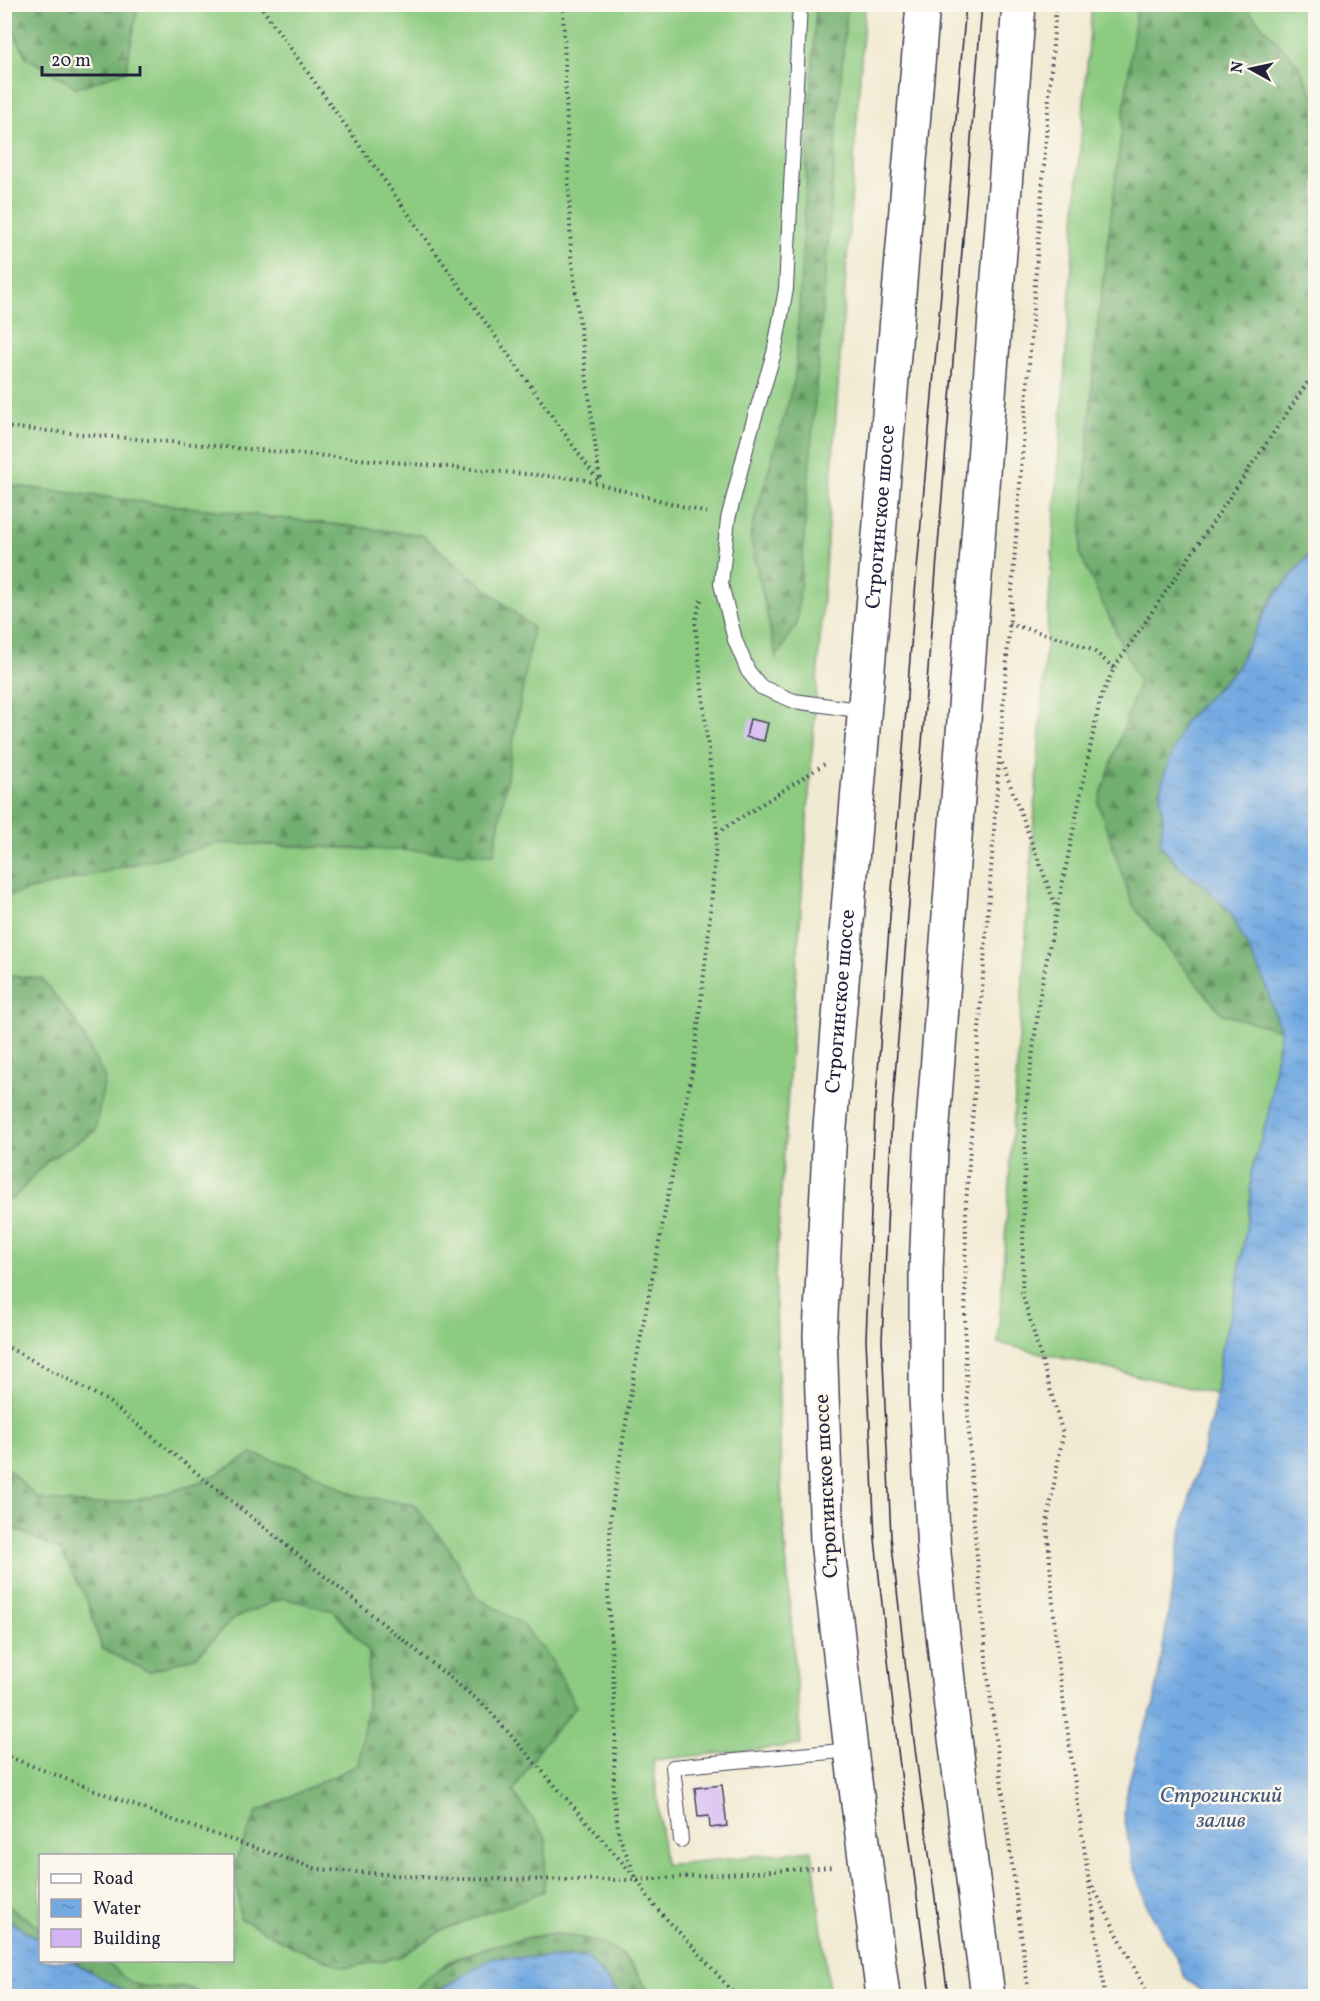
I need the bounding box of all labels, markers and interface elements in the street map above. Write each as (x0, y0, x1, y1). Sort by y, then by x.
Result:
scale bar (42, 39, 140, 77)
north arrow (1221, 39, 1281, 99)
text: 20 m (51, 49, 91, 74)
text: N (1226, 60, 1250, 74)
street label: Строгинское шоссе (858, 424, 903, 610)
street label: Строгинское шоссе (818, 908, 862, 1094)
street label: Строгинское шоссе (808, 1393, 846, 1579)
water label: Строгинский залив (1160, 1781, 1282, 1837)
legend (39, 1854, 234, 1962)
text: Road (93, 1867, 134, 1892)
text: Water (93, 1897, 141, 1922)
text: Building (93, 1927, 161, 1952)

